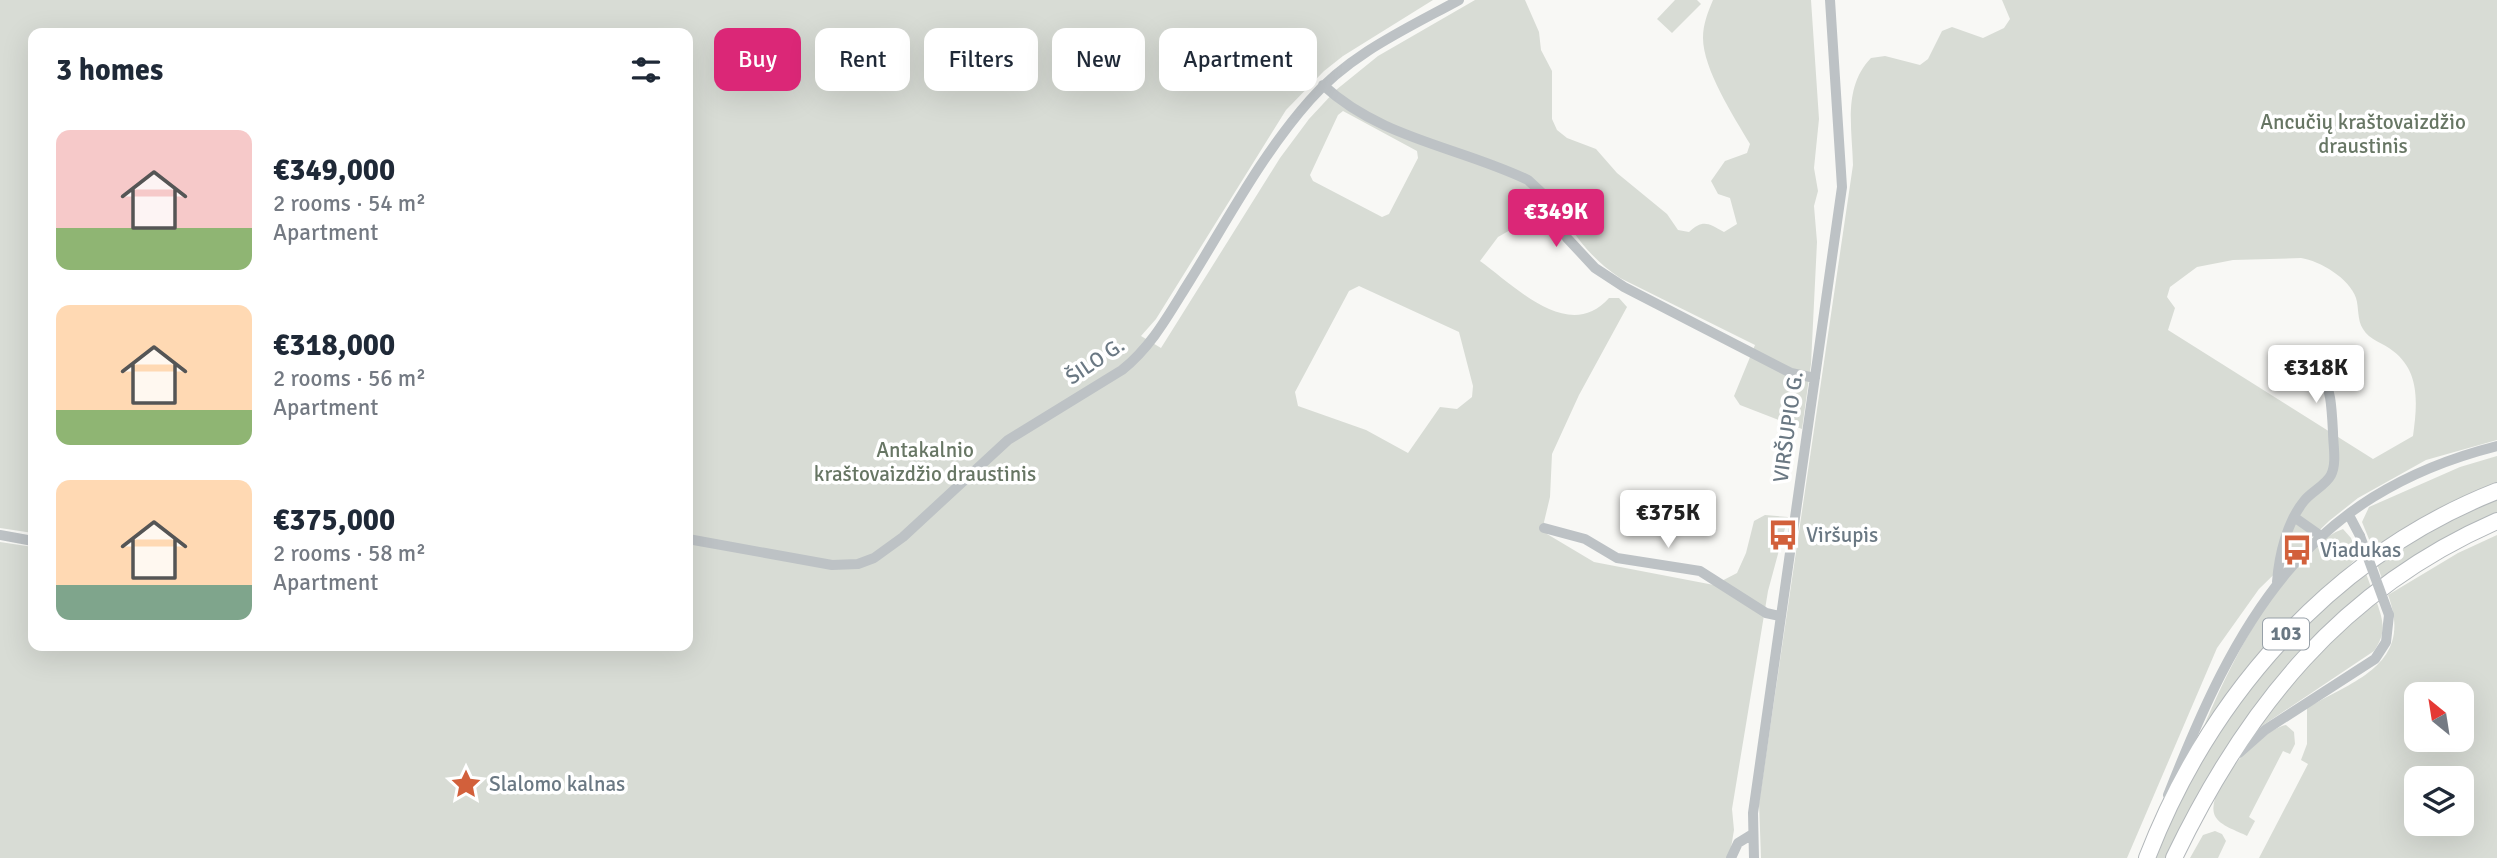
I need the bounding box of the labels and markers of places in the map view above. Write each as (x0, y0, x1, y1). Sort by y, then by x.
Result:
pin: €349K (1507, 190, 1605, 249)
pin: €318K (2267, 346, 2365, 405)
pin: €375K (1619, 490, 1717, 550)
bus stop icon: Viršupis (1766, 518, 1800, 552)
place label: Viršupis (1806, 522, 1878, 548)
bus stop icon: Viadukas (2280, 533, 2314, 567)
place label: Viadukas (2320, 537, 2401, 563)
place icon: Slalomo kalnas (449, 767, 483, 801)
place label: Slalomo kalnas (489, 771, 625, 797)

